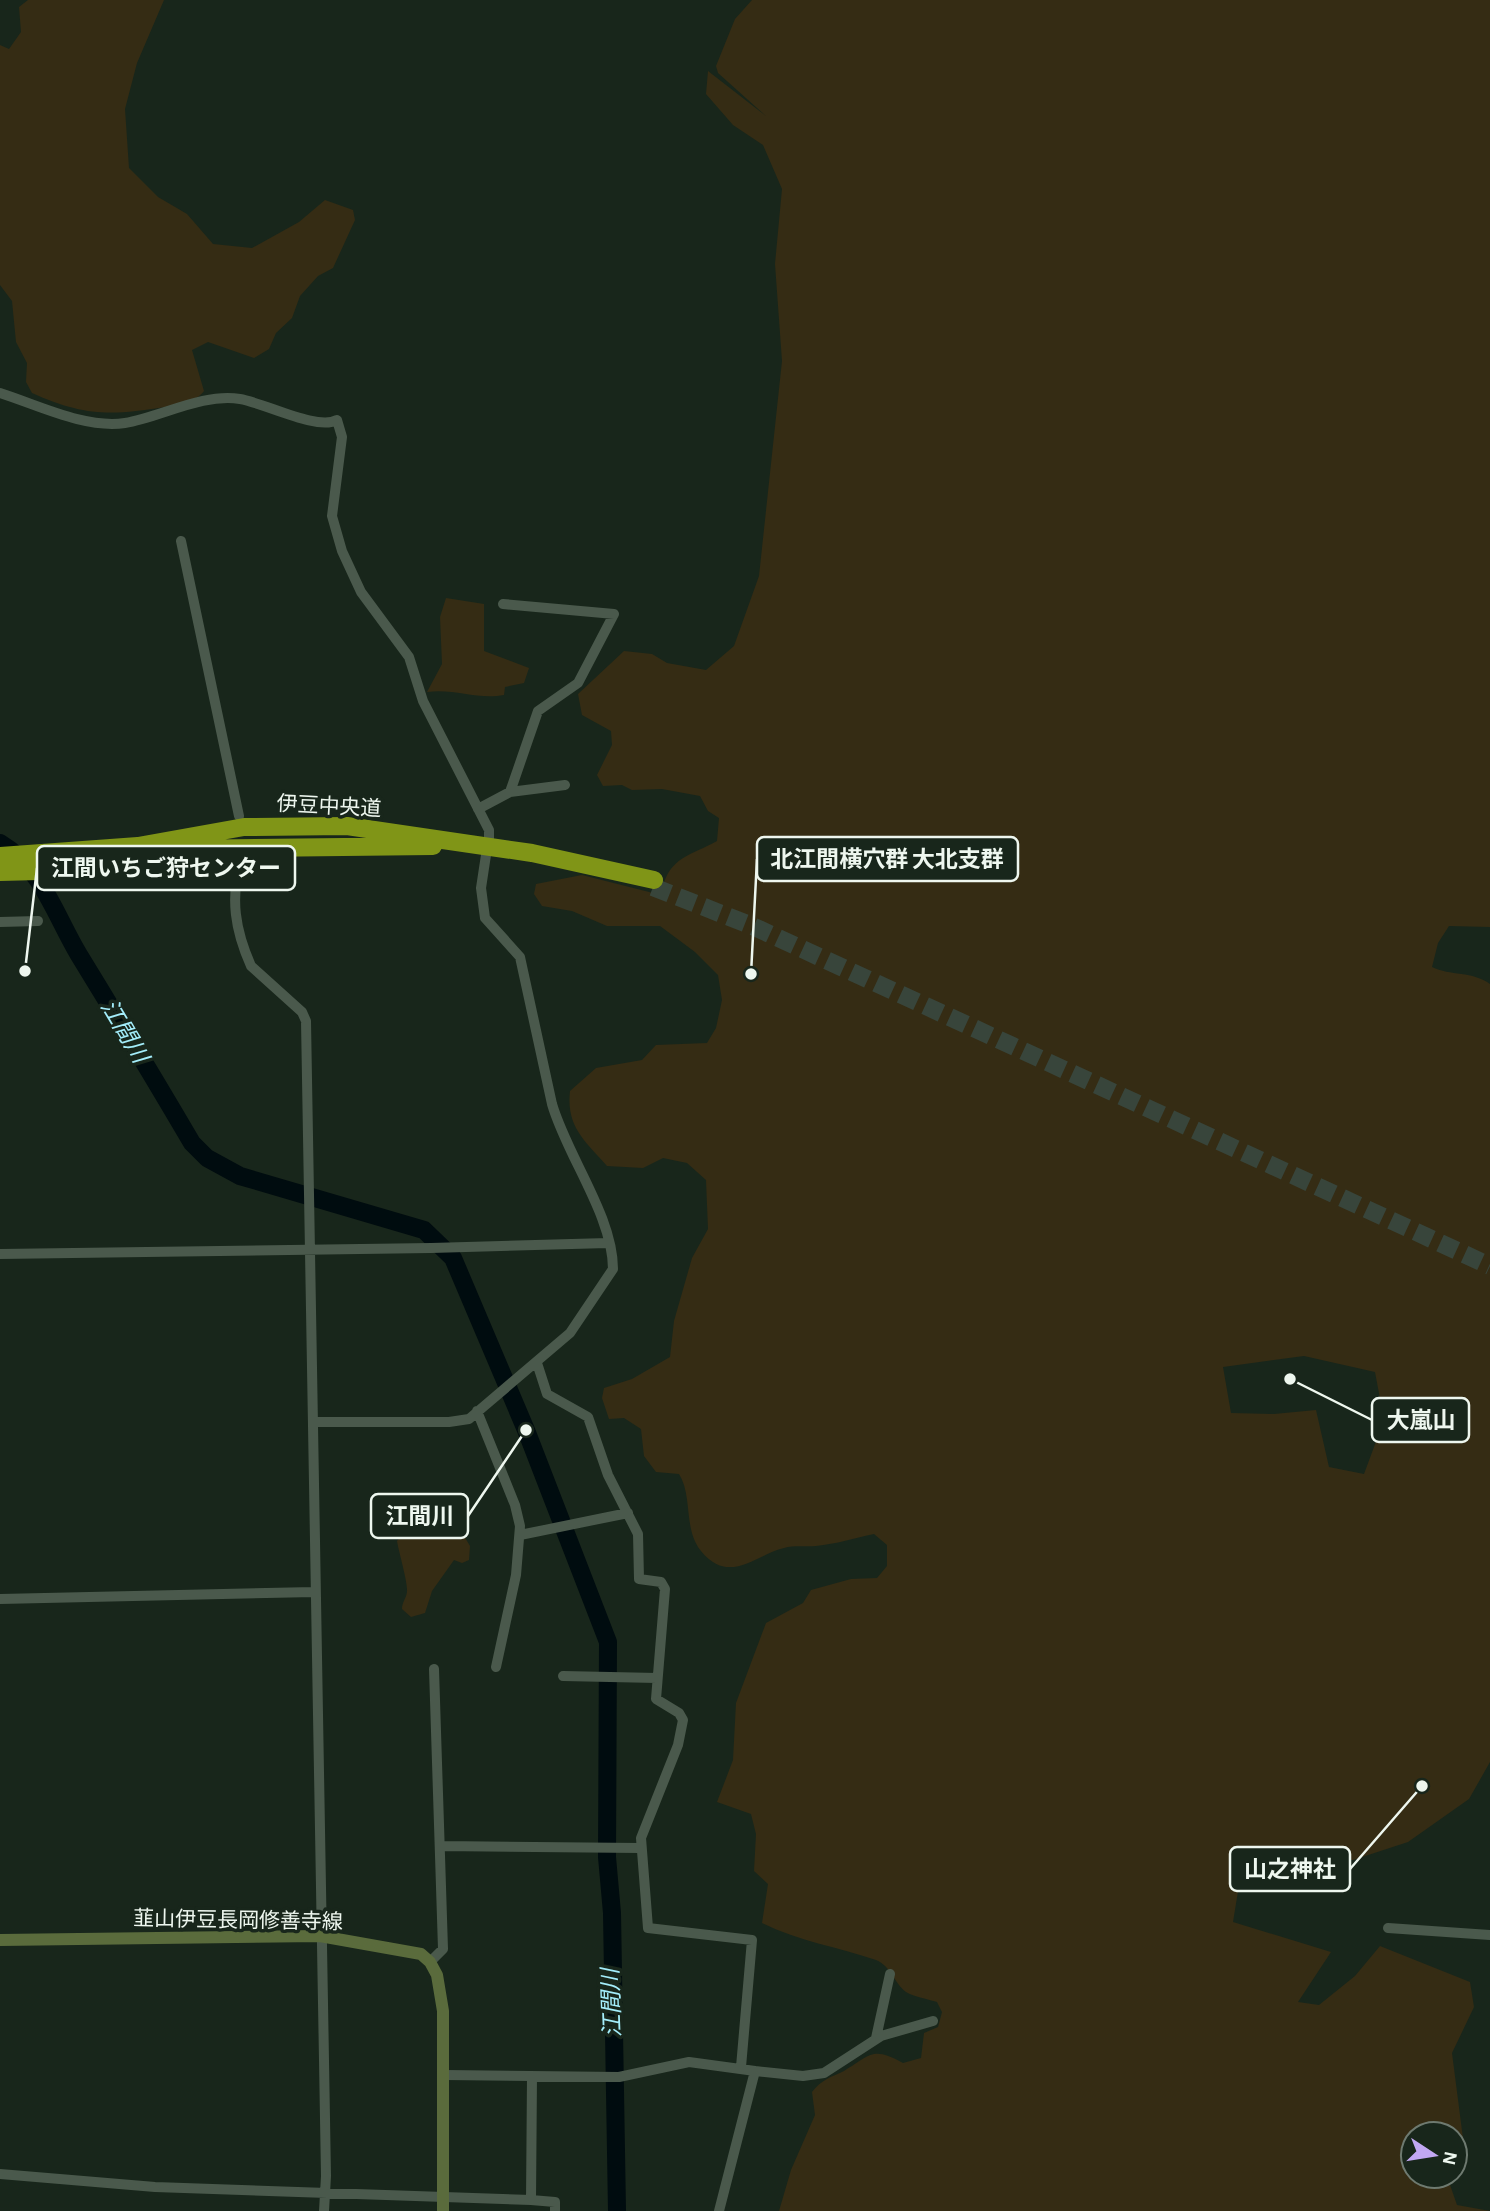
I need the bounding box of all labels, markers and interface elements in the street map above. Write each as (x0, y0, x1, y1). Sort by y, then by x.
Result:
street label: 伊豆中央道 (276, 792, 382, 820)
callout: 北江間横穴群 大北支群 (757, 837, 1018, 881)
callout: 江間いちご狩センター (37, 846, 295, 890)
text: 北江間横穴群 大北支群 (770, 847, 1004, 872)
text: 江間いちご狩センター (51, 856, 281, 881)
water label: 江間川 (96, 995, 155, 1070)
callout: 大嵐山 (1372, 1398, 1469, 1442)
text: 大嵐山 (1387, 1408, 1456, 1433)
callout: 江間川 (371, 1494, 468, 1538)
text: 江間川 (386, 1504, 455, 1529)
callout: 山之神社 (1230, 1847, 1350, 1891)
text: 山之神社 (1244, 1857, 1336, 1882)
street label: 韮山伊豆長岡修善寺線 (133, 1907, 343, 1933)
water label: 江間川 (598, 1965, 625, 2038)
north arrow (1399, 2120, 1469, 2190)
text: N (1438, 2150, 1460, 2167)

